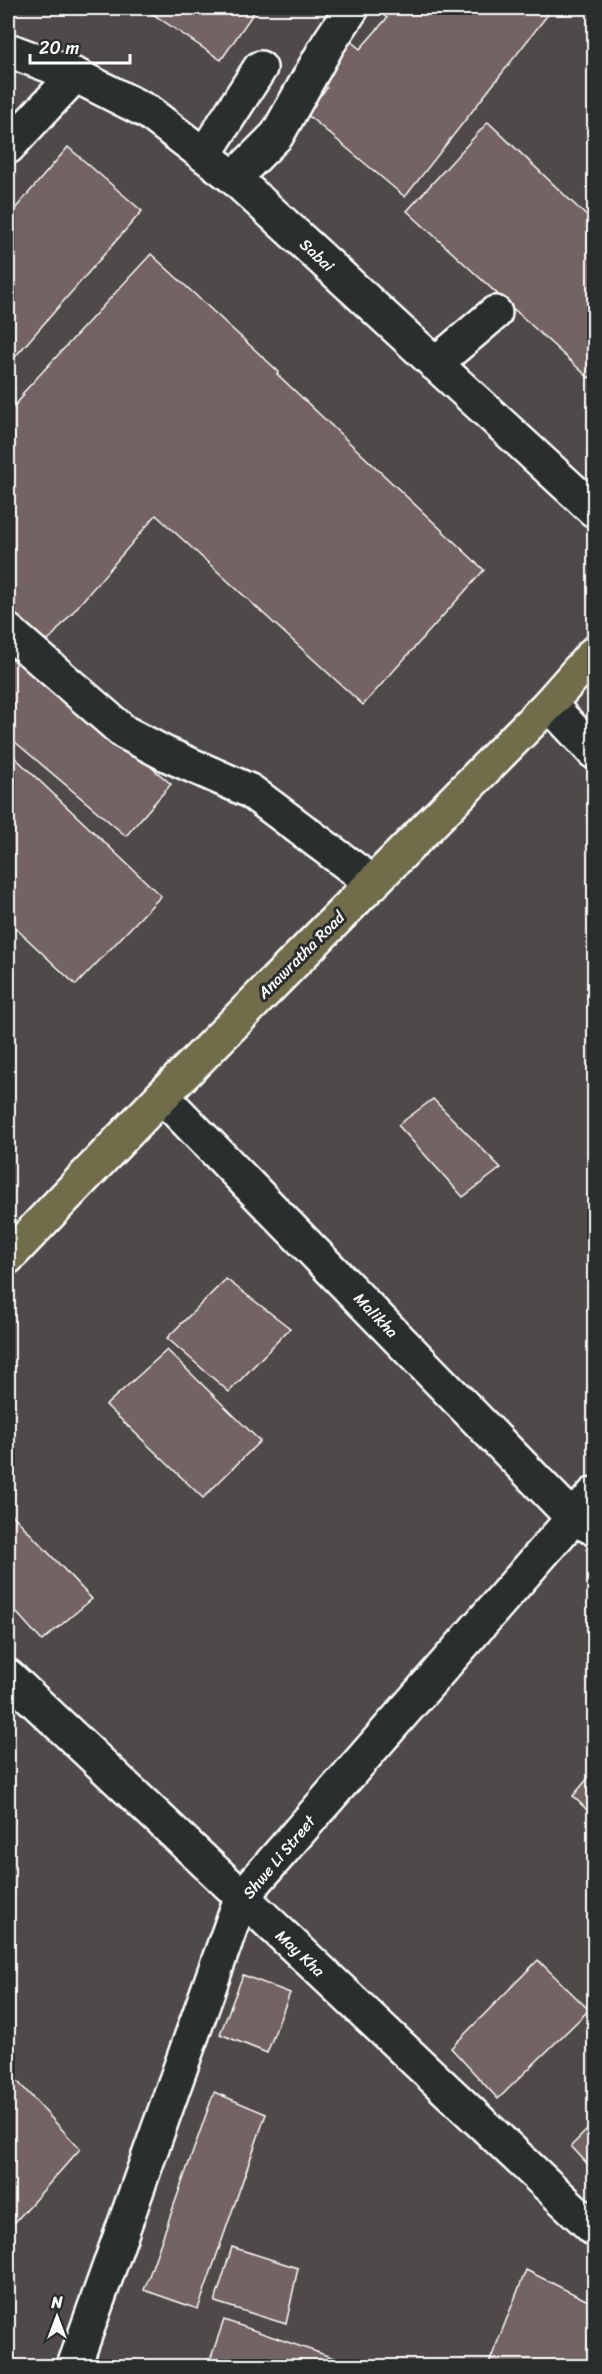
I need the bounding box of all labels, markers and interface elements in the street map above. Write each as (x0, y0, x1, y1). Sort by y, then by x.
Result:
scale bar (30, 27, 130, 65)
text: 20 m (39, 32, 79, 64)
street label: Sabai (293, 231, 342, 279)
street label: Anawratha Road (249, 903, 353, 1007)
street label: Malikha (346, 1285, 406, 1345)
street label: Shwe Li Street (235, 1808, 323, 1906)
street label: May Kha (268, 1922, 332, 1985)
north arrow (27, 2287, 87, 2347)
text: N (50, 2288, 63, 2317)

